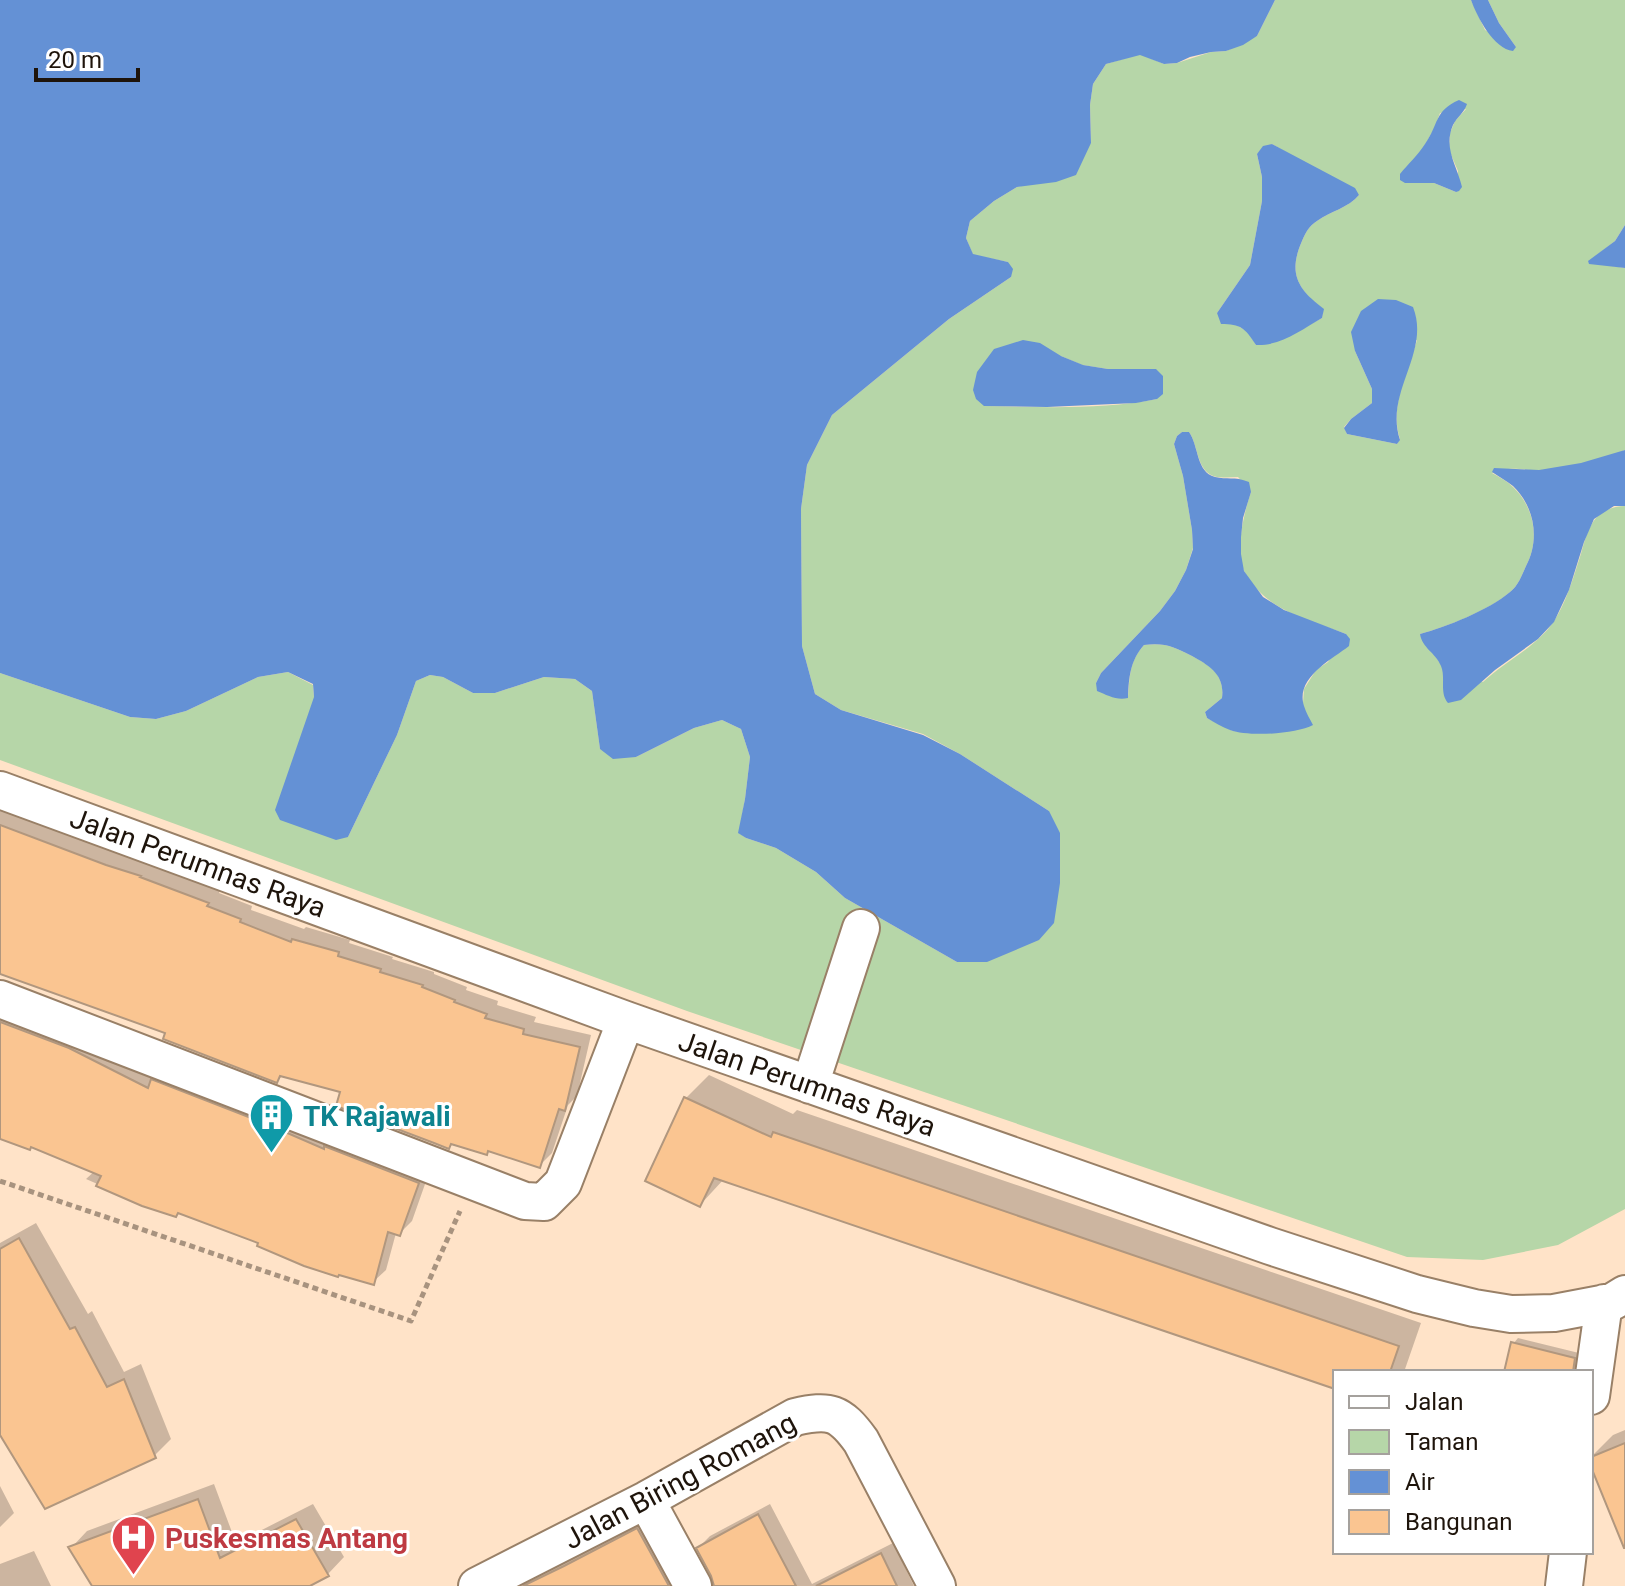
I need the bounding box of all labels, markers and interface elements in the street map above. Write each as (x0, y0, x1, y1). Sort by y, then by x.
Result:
scale bar (36, 32, 138, 82)
text: 20 m (48, 46, 102, 74)
street label: Jalan Perumnas Raya (66, 801, 330, 925)
street label: Jalan Perumnas Raya (674, 1025, 940, 1143)
building icon: TK Rajawali (248, 1092, 296, 1155)
place label: TK Rajawali (303, 1100, 451, 1133)
legend (1333, 1370, 1593, 1554)
text: Jalan (1405, 1388, 1463, 1416)
street label: Jalan Biring Romang (558, 1406, 802, 1556)
text: Taman (1405, 1428, 1478, 1456)
text: Air (1405, 1468, 1435, 1496)
text: Bangunan (1405, 1508, 1513, 1536)
hospital icon: Puskesmas Antang (110, 1514, 158, 1577)
place label: Puskesmas Antang (165, 1522, 408, 1555)

